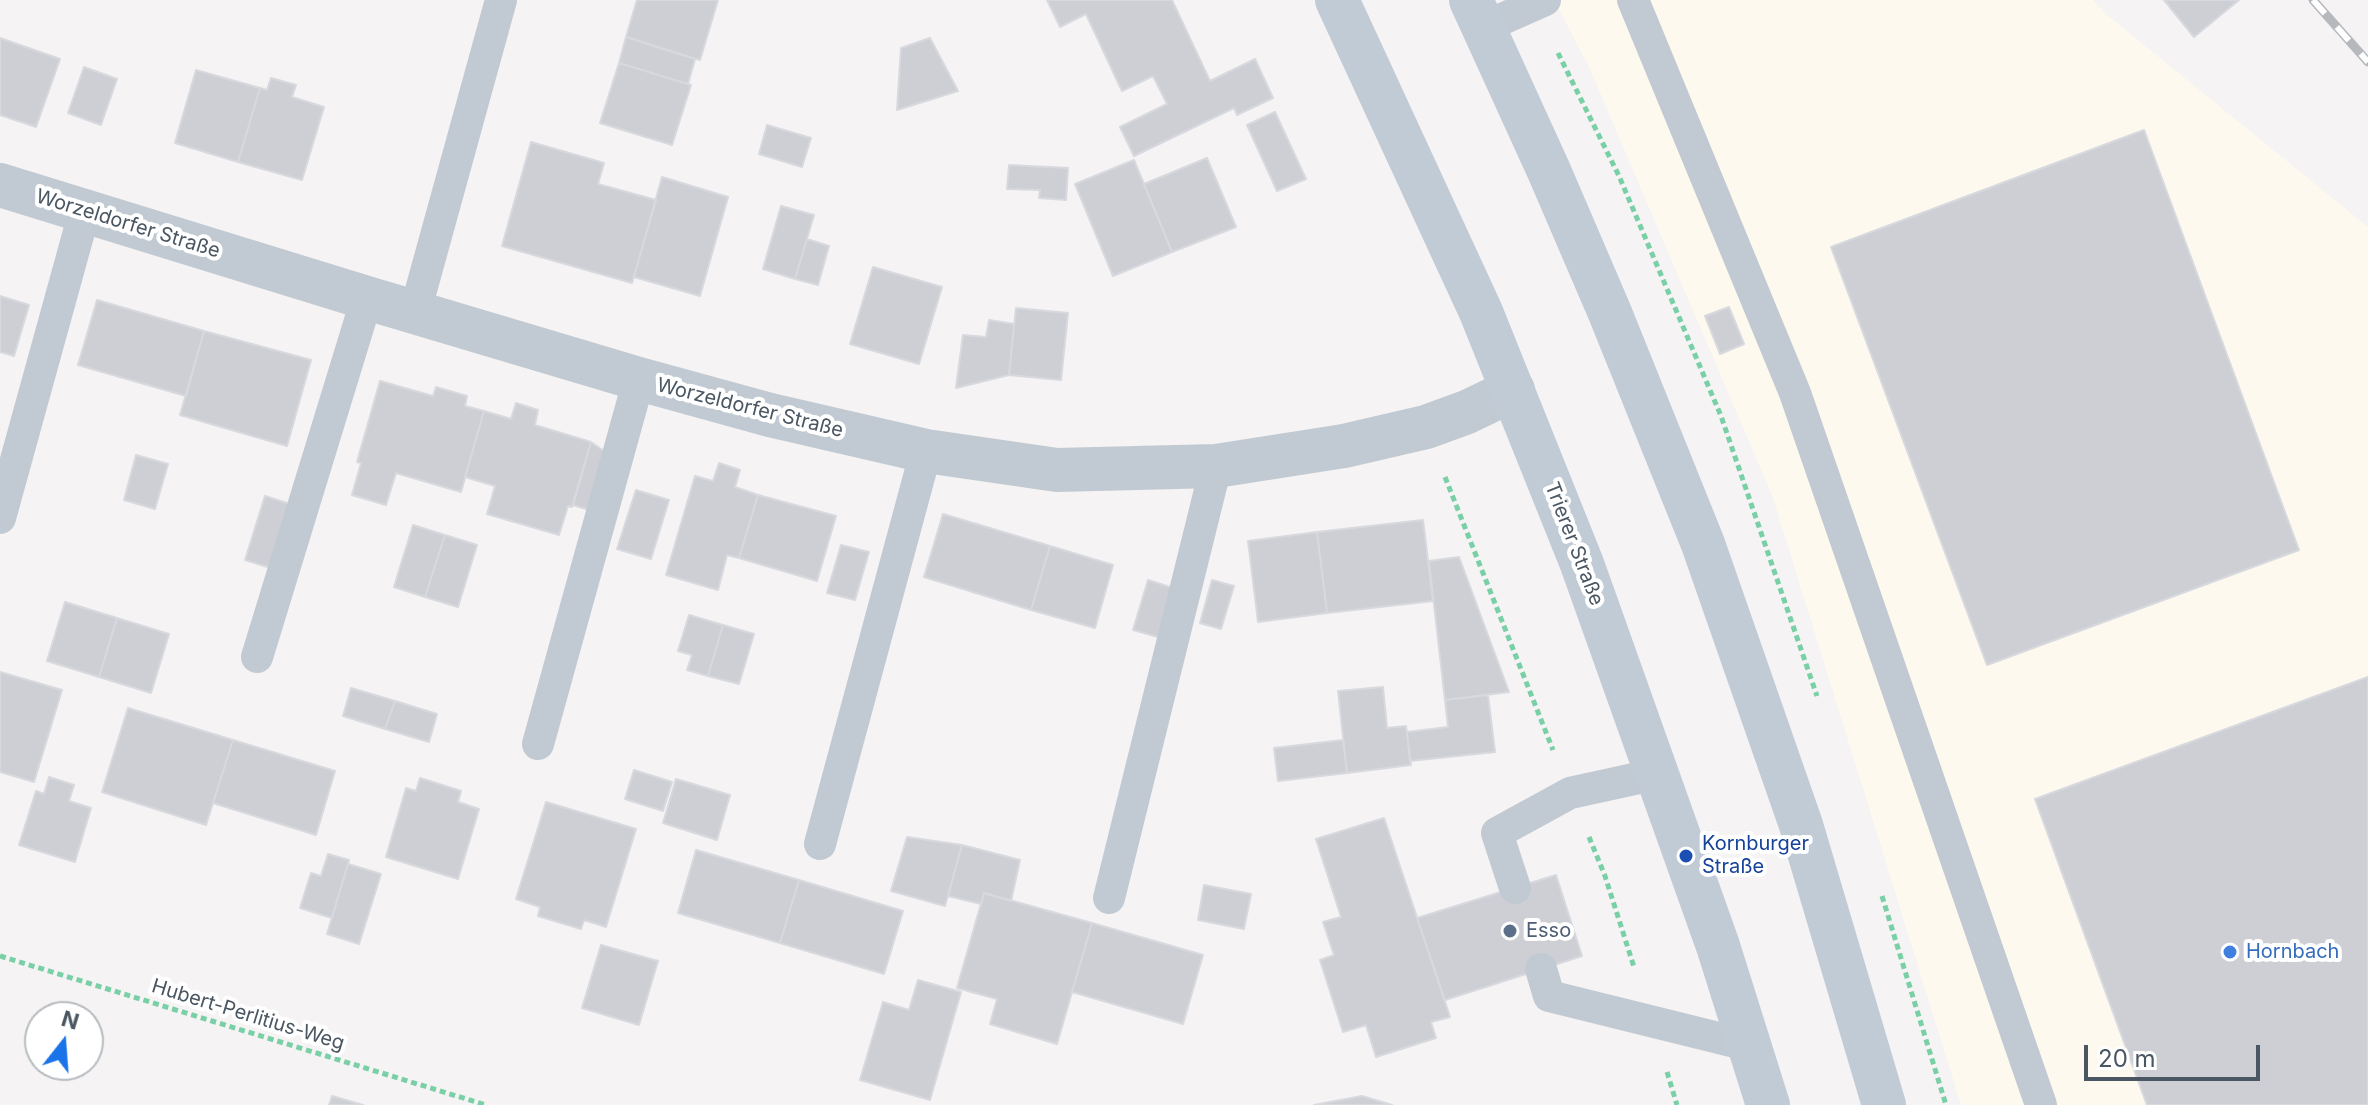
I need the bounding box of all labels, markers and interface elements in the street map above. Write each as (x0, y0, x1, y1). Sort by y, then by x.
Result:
street label: Worzeldorfer Straße (33, 185, 223, 263)
street label: Worzeldorfer Straße (654, 373, 846, 443)
street label: Trierer Straße (1539, 479, 1609, 609)
place label: Kornburger Straße (1702, 832, 1809, 879)
marker: Kornburger Straße (1677, 847, 1695, 865)
place label: Esso (1526, 919, 1571, 943)
marker: Esso (1501, 922, 1519, 940)
place label: Hornbach (2246, 940, 2339, 964)
marker: Hornbach (2221, 943, 2239, 961)
street label: Hubert-Perlitius-Weg (149, 974, 347, 1056)
north arrow (24, 1001, 104, 1081)
text: N (59, 1005, 82, 1035)
scale bar (2088, 1029, 2264, 1079)
text: 20 m (2098, 1044, 2156, 1073)

